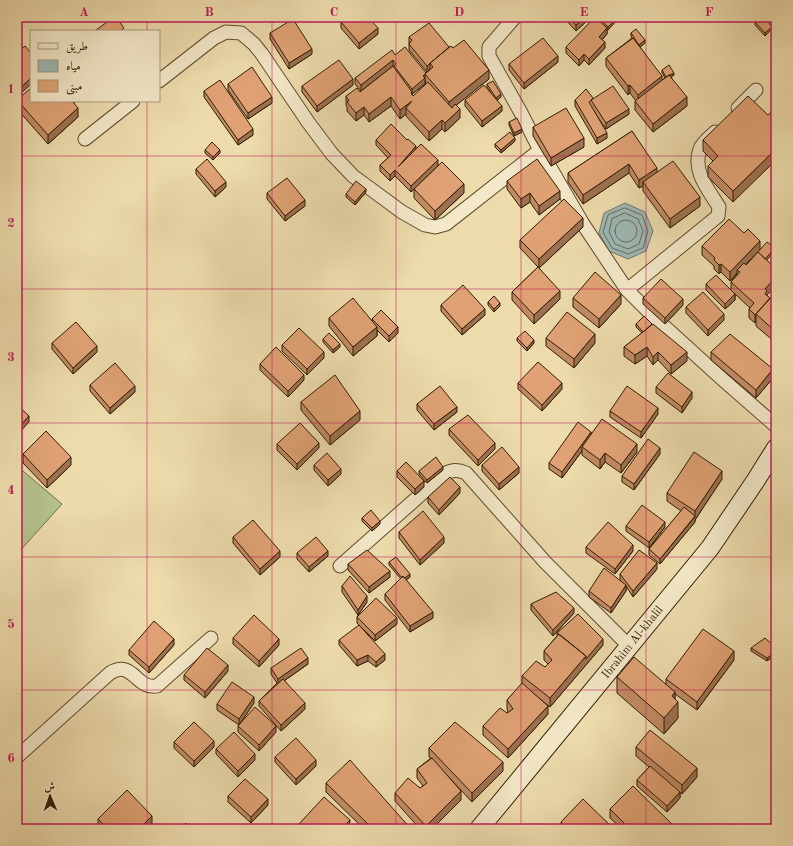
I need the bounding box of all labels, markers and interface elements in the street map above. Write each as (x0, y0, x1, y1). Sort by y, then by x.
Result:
text: A (79, 6, 89, 19)
text: B (204, 6, 214, 19)
text: C (330, 6, 338, 19)
text: D (454, 6, 464, 19)
text: E (580, 6, 589, 19)
text: F (705, 6, 714, 19)
legend (30, 30, 160, 102)
text: طريق (66, 41, 88, 54)
text: مياه (66, 61, 81, 73)
text: مبنى (66, 81, 82, 95)
text: 1 (7, 83, 15, 96)
text: 2 (7, 217, 15, 230)
text: 3 (7, 351, 15, 364)
text: 4 (7, 484, 15, 497)
street label: Ibrahim Al-khalil (600, 604, 666, 681)
text: 5 (7, 618, 15, 631)
text: 6 (7, 752, 15, 765)
north arrow (30, 776, 70, 816)
text: ش (44, 782, 55, 793)

